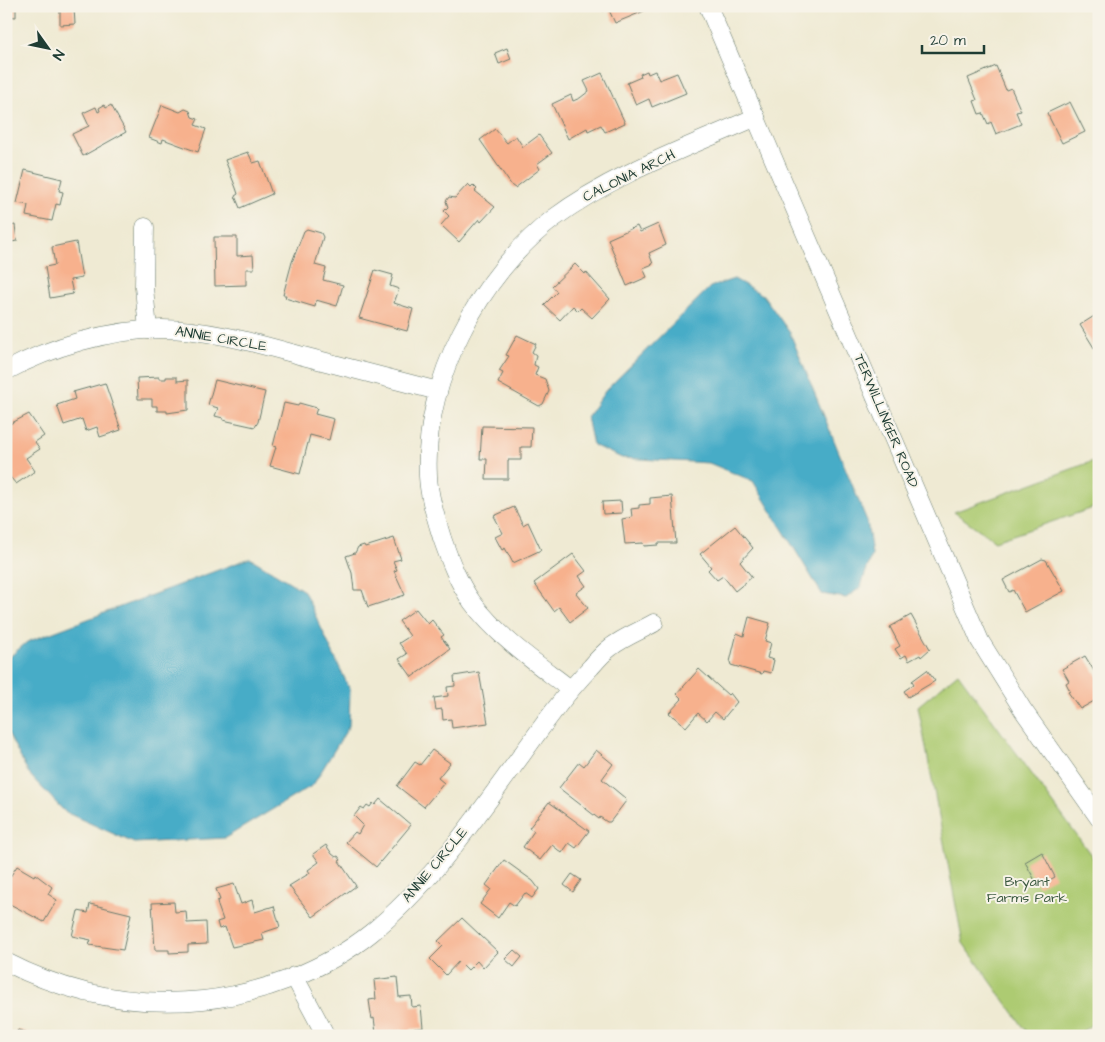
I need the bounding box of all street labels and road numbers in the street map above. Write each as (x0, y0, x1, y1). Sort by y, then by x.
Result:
street label: CALONIA ARCH (579, 145, 679, 207)
street label: ANNIE CIRCLE (174, 321, 269, 357)
street label: TERWILLINGER ROAD (849, 351, 923, 491)
street label: ANNIE CIRCLE (398, 823, 473, 907)

